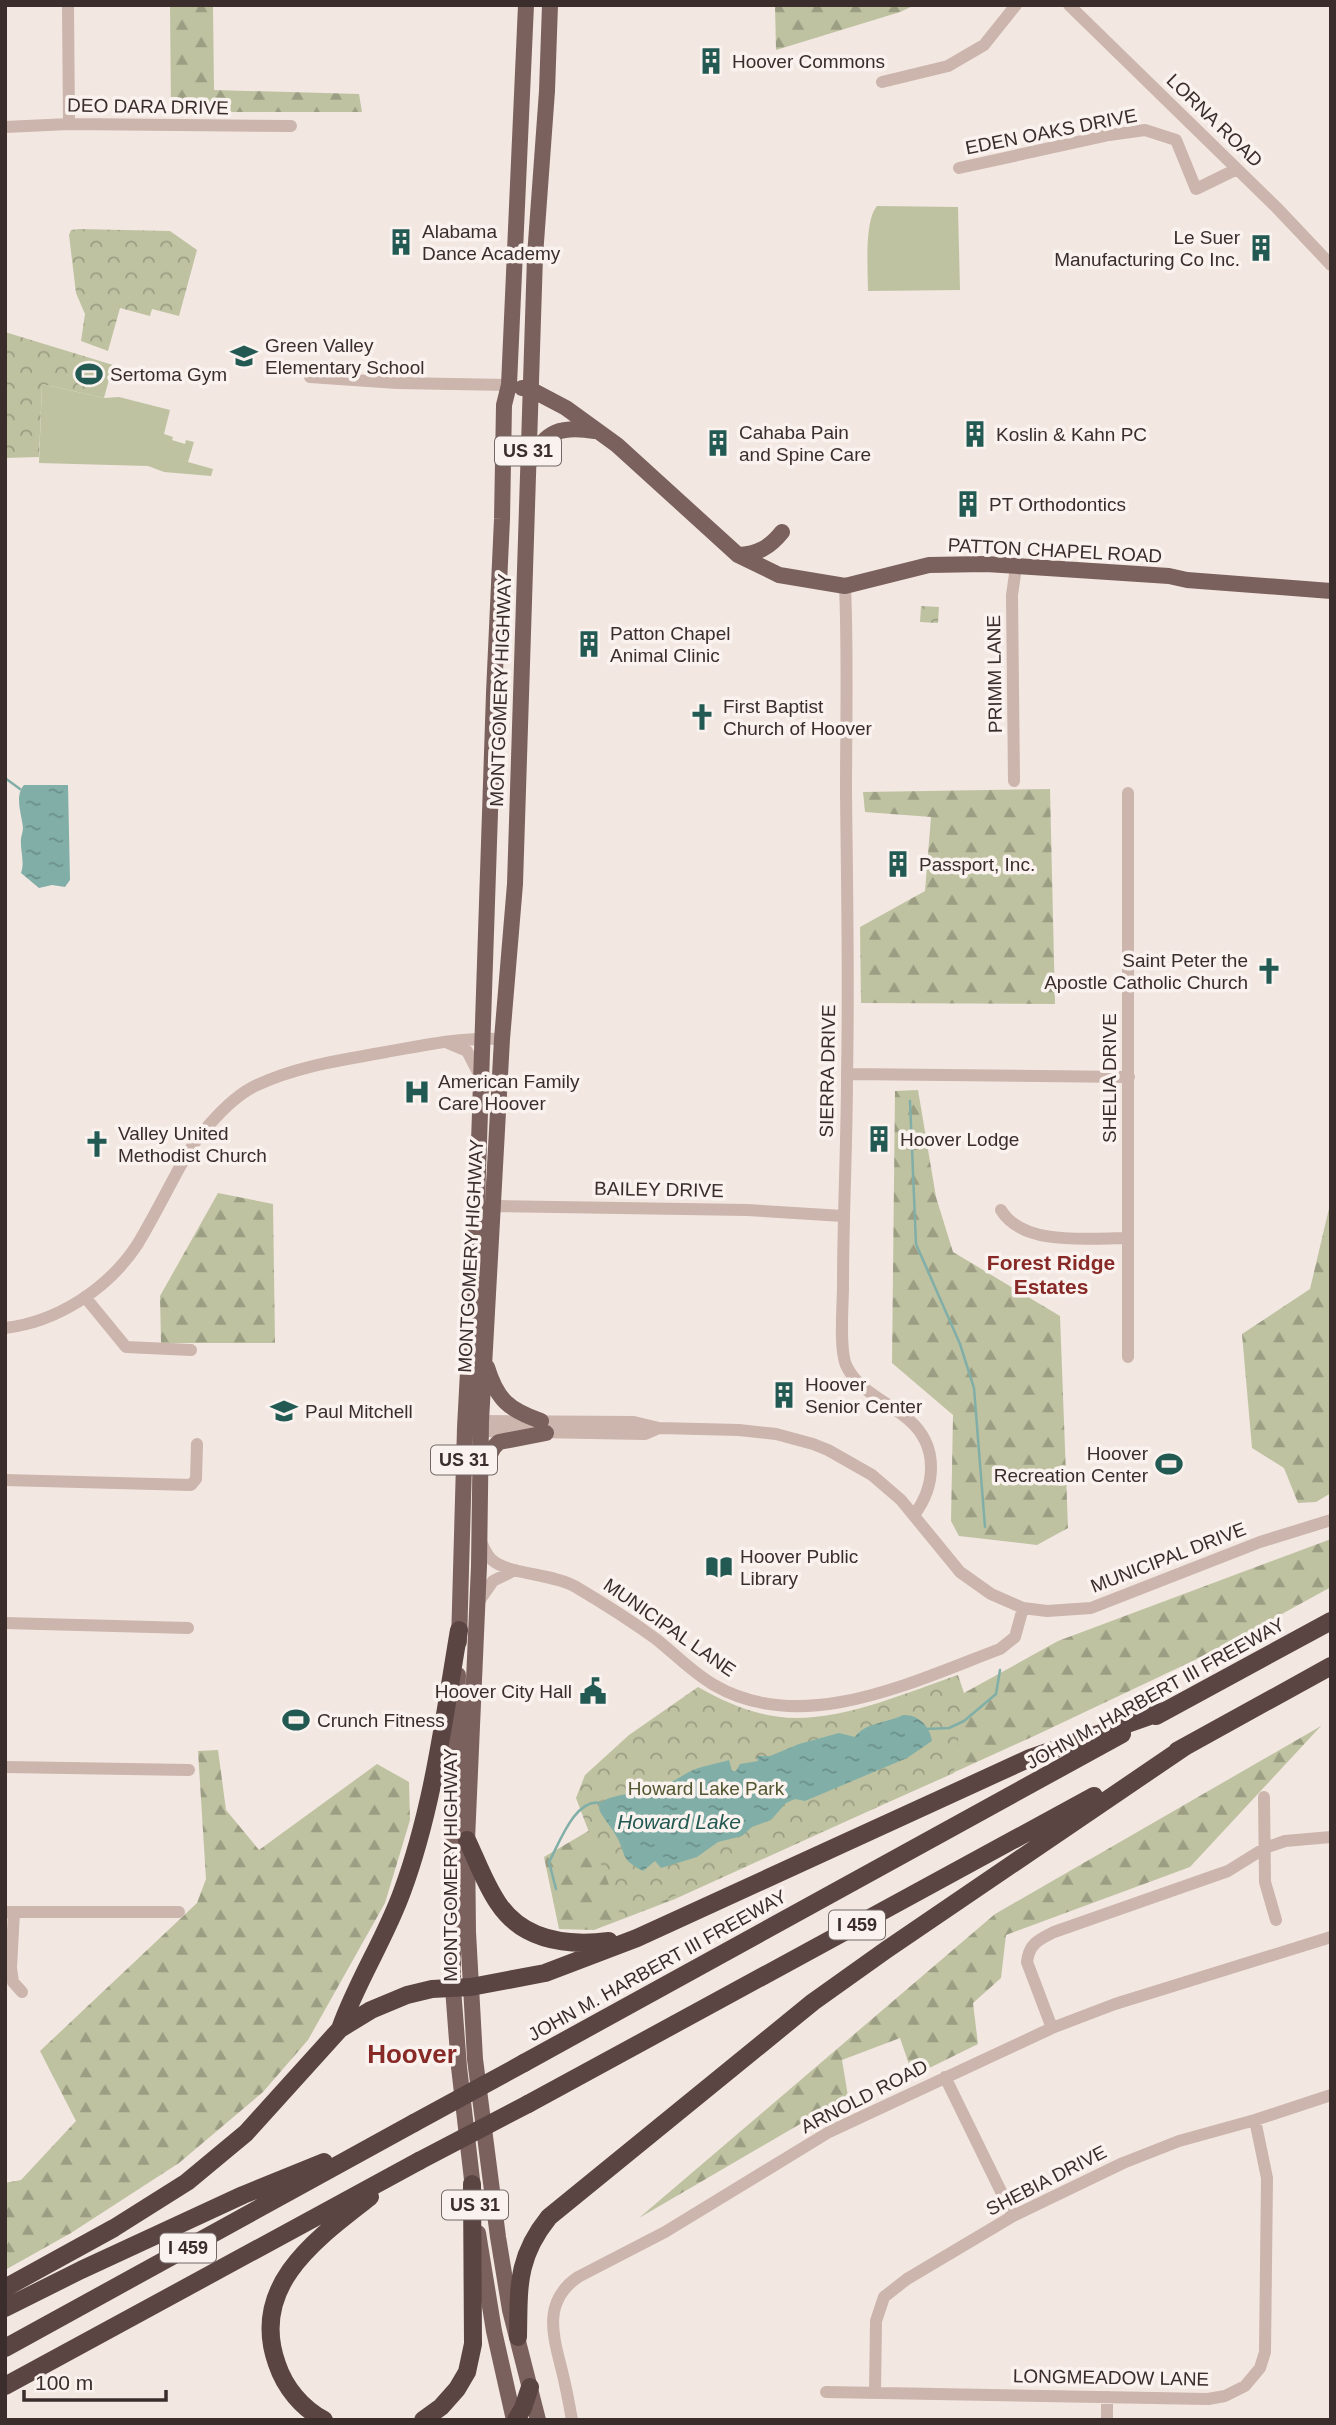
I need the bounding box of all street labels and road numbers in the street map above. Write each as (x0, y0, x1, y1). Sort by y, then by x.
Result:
street label: LORNA ROAD (1163, 70, 1267, 171)
street label: DEO DARA DRIVE (67, 95, 229, 118)
street label: EDEN OAKS DRIVE (964, 105, 1139, 158)
road number: US 31 (495, 436, 561, 466)
street label: PATTON CHAPEL ROAD (947, 534, 1163, 567)
street label: MONTGOMERY HIGHWAY (486, 573, 515, 807)
street label: PRIMM LANE (983, 615, 1006, 733)
street label: SIERRA DRIVE (816, 1004, 839, 1138)
street label: SHELIA DRIVE (1099, 1013, 1120, 1143)
street label: MONTGOMERY HIGHWAY (454, 1138, 487, 1373)
street label: BAILEY DRIVE (594, 1178, 724, 1201)
road number: US 31 (431, 1446, 497, 1475)
street label: MUNICIPAL DRIVE (1088, 1518, 1249, 1597)
street label: MUNICIPAL LANE (600, 1574, 740, 1681)
street label: JOHN M. HARBERT III FREEWAY (1023, 1613, 1288, 1773)
street label: MONTGOMERY HIGHWAY (440, 1748, 461, 1982)
street label: JOHN M. HARBERT III FREEWAY (525, 1885, 790, 2045)
road number: I 459 (829, 1910, 885, 1940)
street label: ARNOLD ROAD (797, 2055, 931, 2137)
street label: SHEBIA DRIVE (983, 2141, 1110, 2220)
road number: US 31 (442, 2190, 508, 2220)
road number: I 459 (160, 2234, 216, 2262)
street label: LONGMEADOW LANE (1013, 2365, 1209, 2390)

